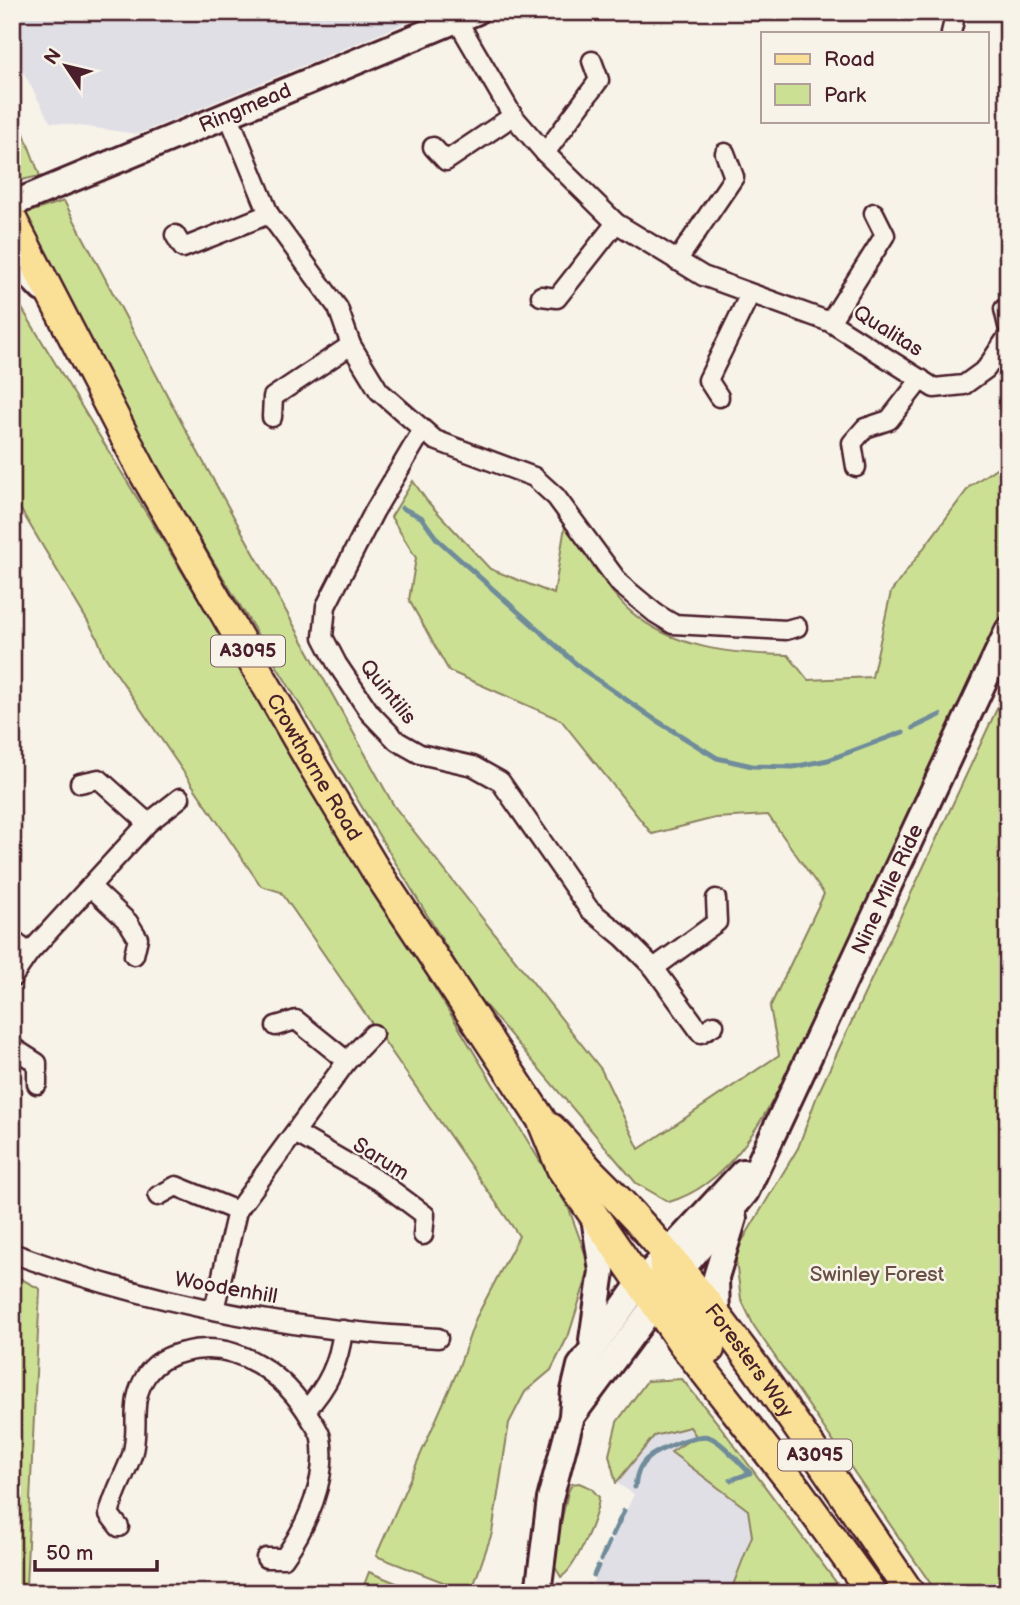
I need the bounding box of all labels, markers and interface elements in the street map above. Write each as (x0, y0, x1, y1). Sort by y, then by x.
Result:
north arrow (32, 32, 102, 102)
legend (761, 32, 988, 122)
text: N (40, 45, 67, 70)
text: Road (824, 47, 875, 72)
street label: Ringmead (195, 77, 295, 138)
text: Park (824, 83, 867, 108)
street label: Qualitas (848, 300, 928, 362)
road number: A3095 (211, 636, 285, 666)
street label: Quintilis (354, 655, 422, 729)
street label: Crowthorne Road (261, 689, 367, 845)
street label: Nine Mile Ride (846, 820, 928, 958)
street label: Sarum (348, 1132, 414, 1186)
park label: Swinley Forest (810, 1262, 945, 1287)
street label: Woodenhill (173, 1267, 279, 1309)
street label: Foresters Way (700, 1299, 800, 1422)
road number: A3095 (778, 1440, 852, 1470)
scale bar (35, 1528, 158, 1572)
text: 50 m (46, 1541, 93, 1566)

